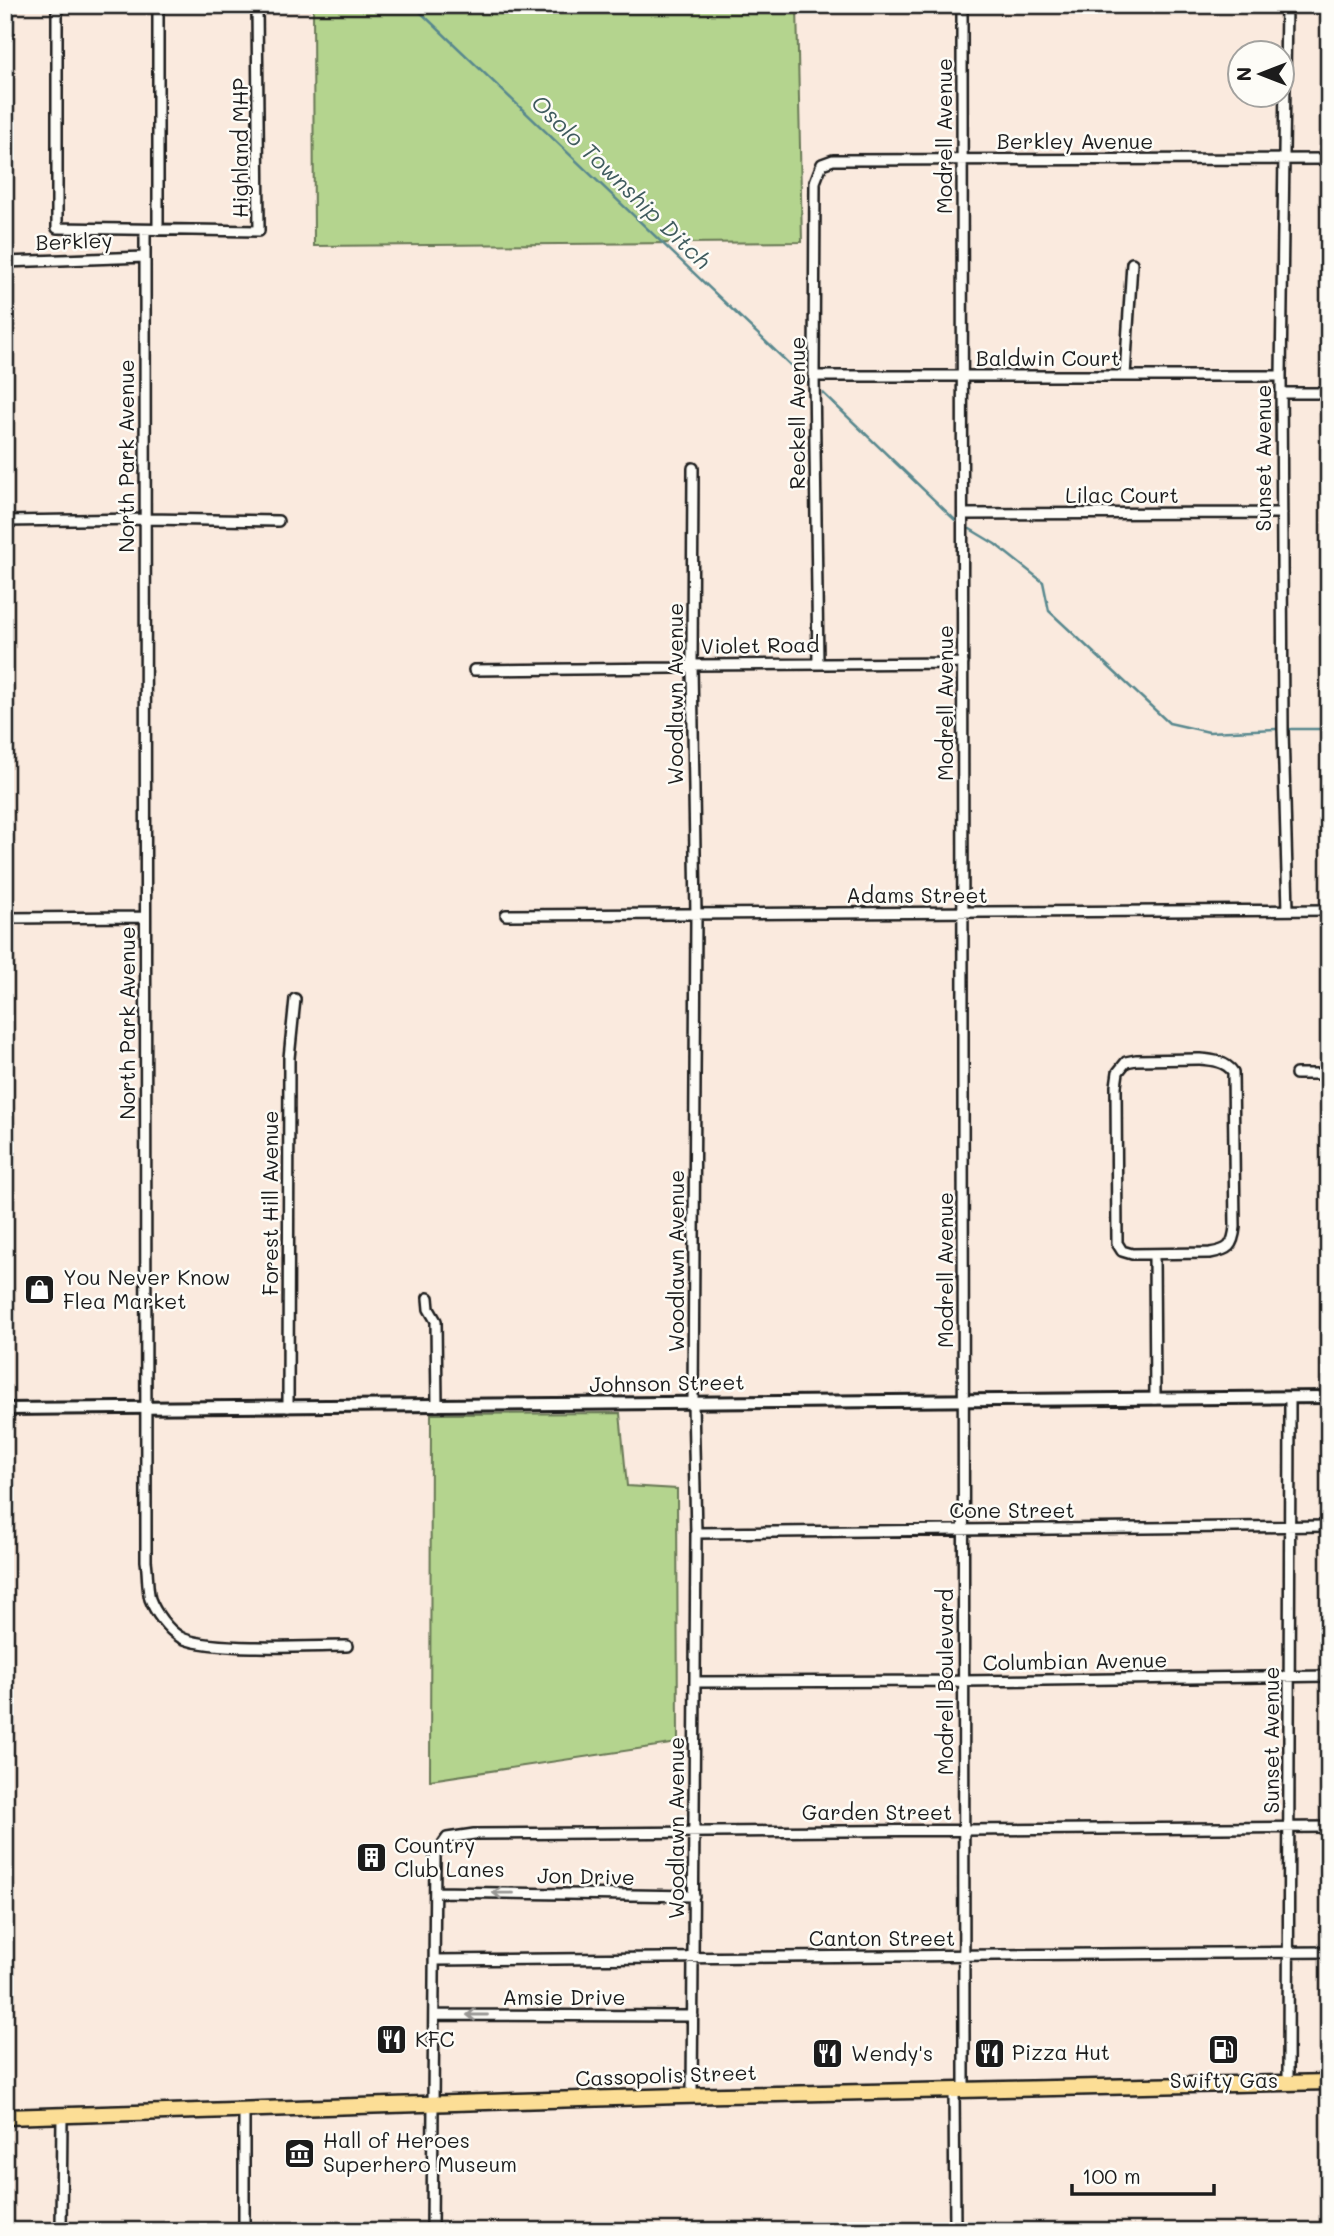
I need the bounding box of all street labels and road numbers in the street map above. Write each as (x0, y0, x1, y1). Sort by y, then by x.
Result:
street label: Modrell Avenue (930, 58, 957, 214)
street label: Highland MHP (226, 78, 253, 218)
street label: Berkley Avenue (997, 127, 1153, 154)
street label: Berkley (35, 226, 113, 255)
street label: Reckell Avenue (783, 337, 810, 489)
street label: Baldwin Court (976, 344, 1120, 371)
street label: North Park Avenue (112, 359, 139, 553)
street label: Sunset Avenue (1249, 385, 1276, 531)
street label: Lilac Court (1065, 481, 1179, 508)
street label: Woodlawn Avenue (661, 603, 688, 785)
street label: Modrell Avenue (931, 625, 958, 781)
street label: Violet Road (700, 630, 820, 659)
street label: Adams Street (846, 881, 988, 908)
street label: North Park Avenue (113, 926, 140, 1120)
street label: Forest Hill Avenue (256, 1110, 283, 1296)
street label: Woodlawn Avenue (662, 1170, 689, 1352)
street label: Modrell Avenue (931, 1192, 958, 1348)
street label: Johnson Street (589, 1368, 745, 1397)
street label: Cone Street (949, 1496, 1075, 1523)
street label: Modrell Boulevard (931, 1589, 958, 1775)
street label: Columbian Avenue (982, 1645, 1168, 1676)
street label: Sunset Avenue (1257, 1667, 1284, 1813)
street label: Woodlawn Avenue (662, 1737, 689, 1919)
street label: Garden Street (802, 1798, 952, 1825)
street label: Jon Drive (537, 1861, 635, 1890)
street label: Canton Street (809, 1924, 955, 1951)
street label: Amsie Drive (502, 1983, 626, 2010)
street label: Cassopolis Street (575, 2058, 757, 2091)

